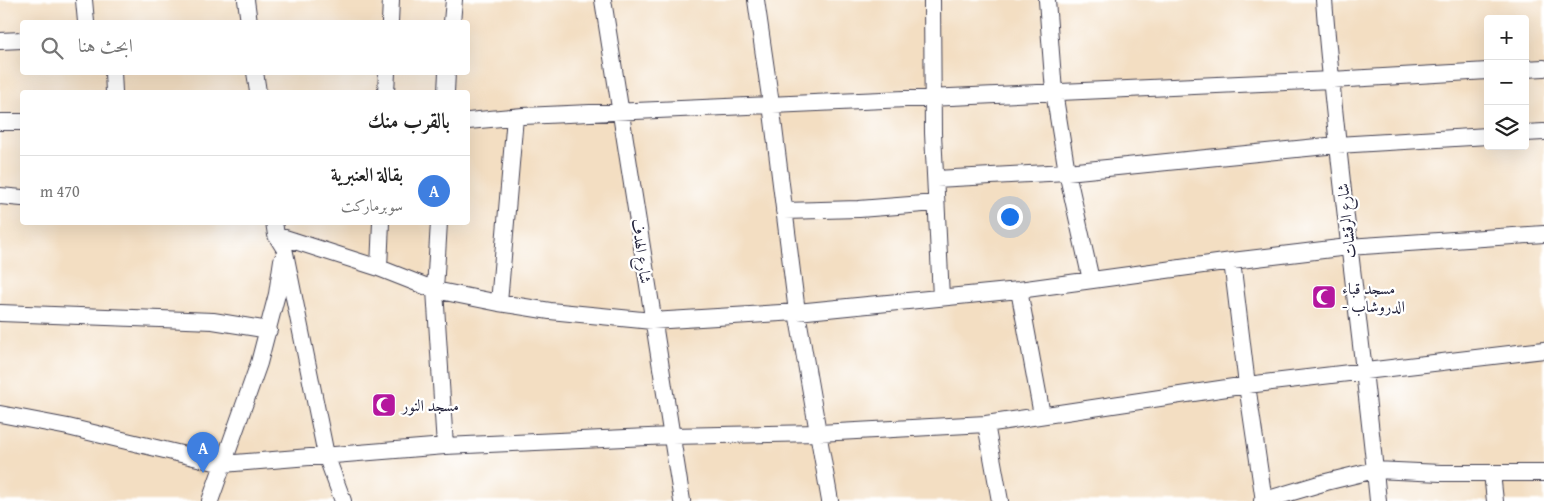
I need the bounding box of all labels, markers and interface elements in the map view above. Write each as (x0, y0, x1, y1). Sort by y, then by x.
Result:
map controls (1484, 15, 1529, 150)
button: + (1484, 15, 1529, 60)
search box (20, 20, 470, 75)
text: ابحث هنا (78, 31, 133, 59)
icon: search (38, 34, 66, 62)
button: − (1484, 60, 1529, 105)
text: بالقرب منك (368, 105, 450, 136)
button: layers (1484, 105, 1529, 150)
text: بقالة العنبرية (331, 160, 403, 188)
text: 470 m (40, 179, 80, 203)
text: A (429, 179, 439, 203)
street label: شارع الرقشات (1330, 182, 1364, 260)
text: سوبرماركت (341, 193, 403, 217)
your location (997, 204, 1023, 230)
street label: شارع الهدف (624, 217, 658, 285)
place label: مسجد قباء - الدروشاب (1342, 276, 1405, 318)
mosque icon: مسجد قباء - الدروشاب (1311, 284, 1337, 310)
mosque icon: مسجد النور (371, 392, 397, 418)
place label: مسجد النور (400, 393, 459, 417)
pin: A (187, 432, 219, 473)

